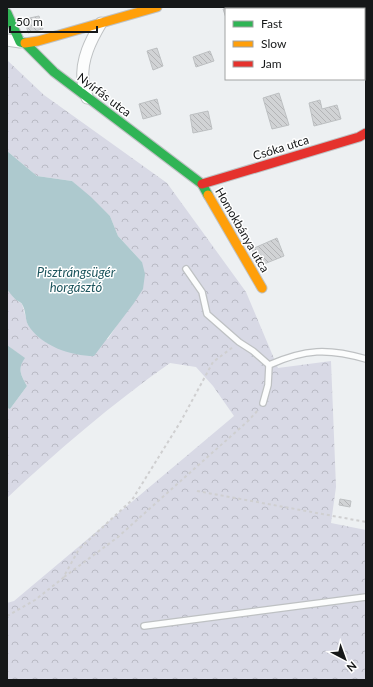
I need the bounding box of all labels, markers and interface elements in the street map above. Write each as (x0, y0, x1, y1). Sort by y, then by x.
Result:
scale bar (10, 8, 97, 34)
legend (225, 8, 365, 80)
text: 50 m (16, 14, 43, 29)
text: Fast (261, 16, 283, 31)
text: Slow (261, 36, 287, 51)
text: Jam (261, 56, 282, 71)
street label: Nyírfás utca (74, 69, 134, 120)
street label: Csóka utca (251, 132, 311, 163)
street label: Homokbánya utca (212, 185, 273, 275)
water label: Pisztrángsügér horgásztó (37, 264, 116, 295)
north arrow (325, 639, 365, 679)
text: N (344, 659, 359, 675)

